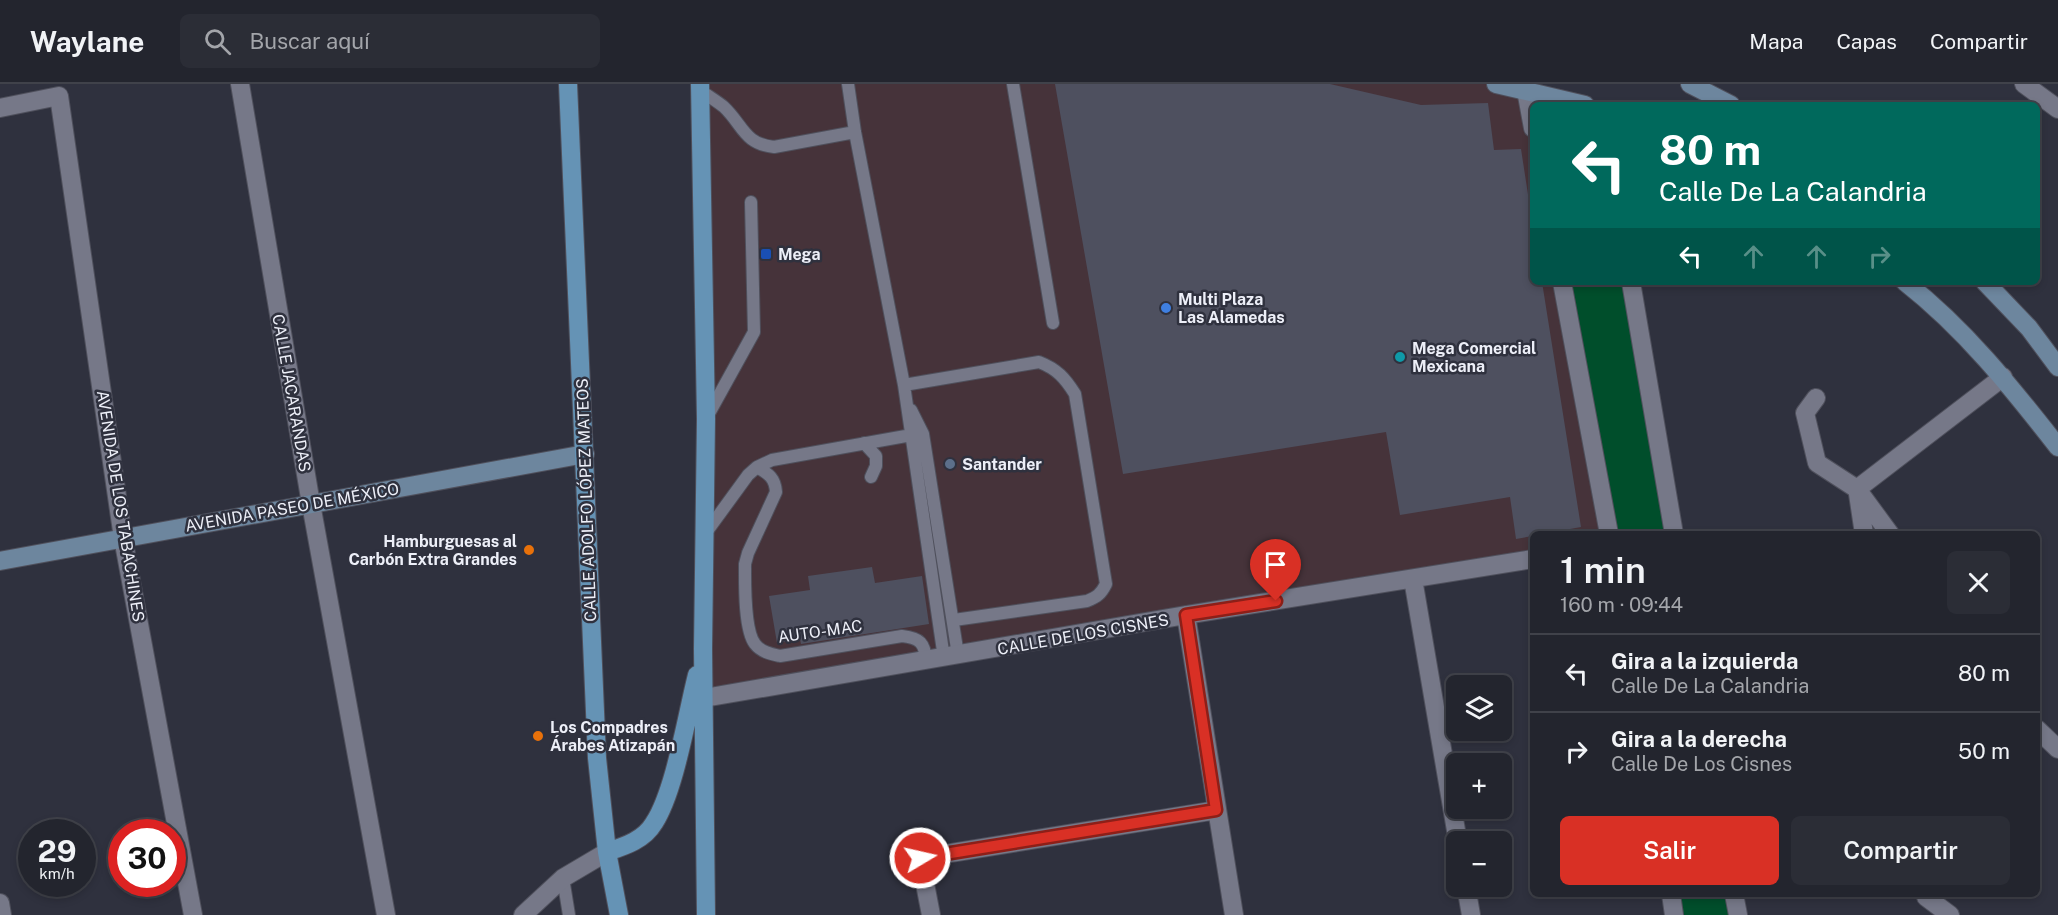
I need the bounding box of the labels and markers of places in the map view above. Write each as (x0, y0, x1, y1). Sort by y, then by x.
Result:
place label: Mega (778, 245, 820, 264)
marker: Mega (759, 247, 773, 261)
place label: Multi Plaza Las Alamedas (1178, 290, 1285, 327)
marker: Multi Plaza Las Alamedas (1159, 301, 1173, 315)
place label: Mega Comercial Mexicana (1412, 339, 1536, 376)
marker: Mega Comercial Mexicana (1393, 350, 1407, 364)
place label: Santander (962, 455, 1042, 474)
marker: Santander (943, 457, 957, 471)
place label: Hamburguesas al Carbón Extra Grandes (349, 532, 517, 569)
pin (1250, 539, 1301, 601)
marker: Hamburguesas al Carbón Extra Grandes (522, 543, 536, 557)
place label: Los Compadres Árabes Atizapán (550, 718, 675, 755)
marker: Los Compadres Árabes Atizapán (531, 729, 545, 743)

